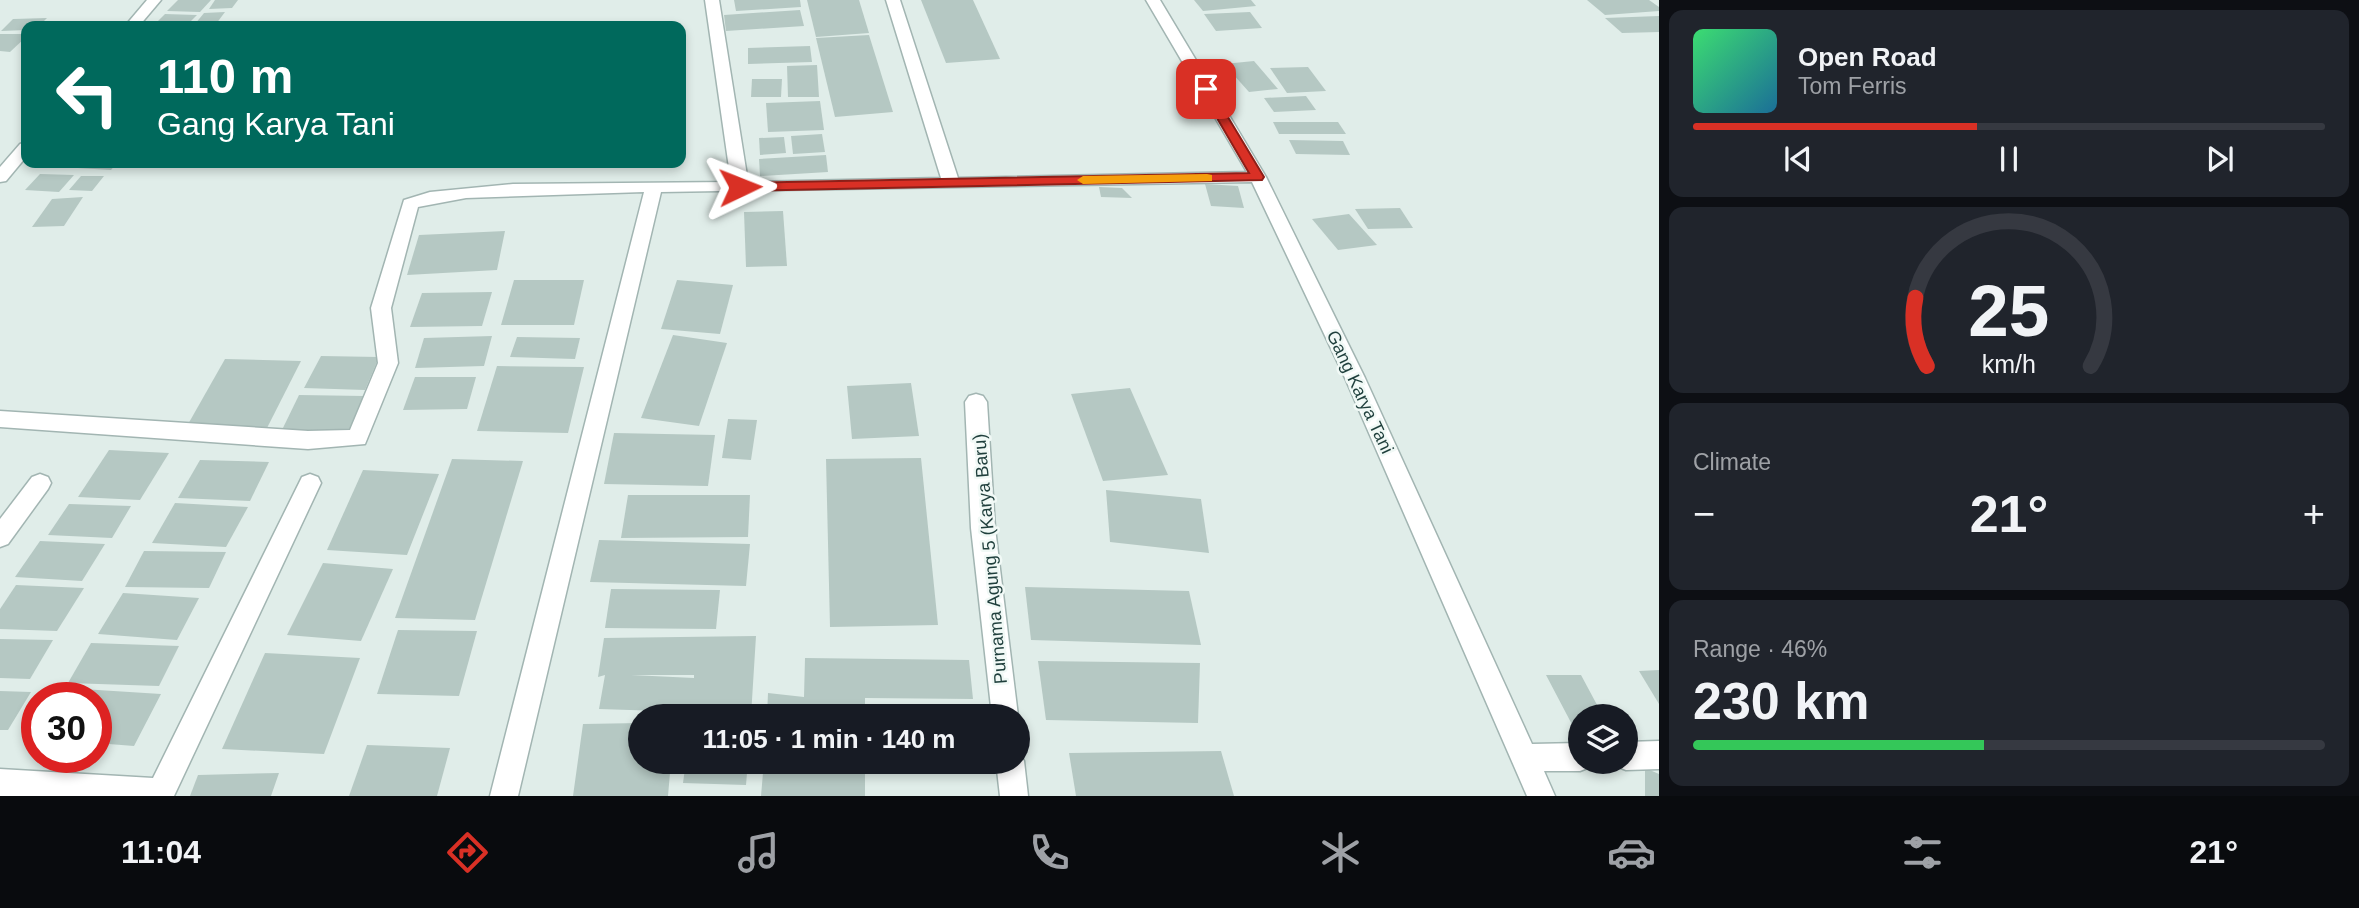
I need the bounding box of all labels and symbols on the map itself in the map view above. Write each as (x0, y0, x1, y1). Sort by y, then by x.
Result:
pin (1176, 59, 1236, 119)
position arrow (703, 150, 777, 224)
street label: Gang Karya Tani (1323, 327, 1397, 457)
street label: Purnama Agung 5 (Karya Baru) (969, 433, 1011, 685)
speed limit sign: 30 (21, 682, 112, 773)

